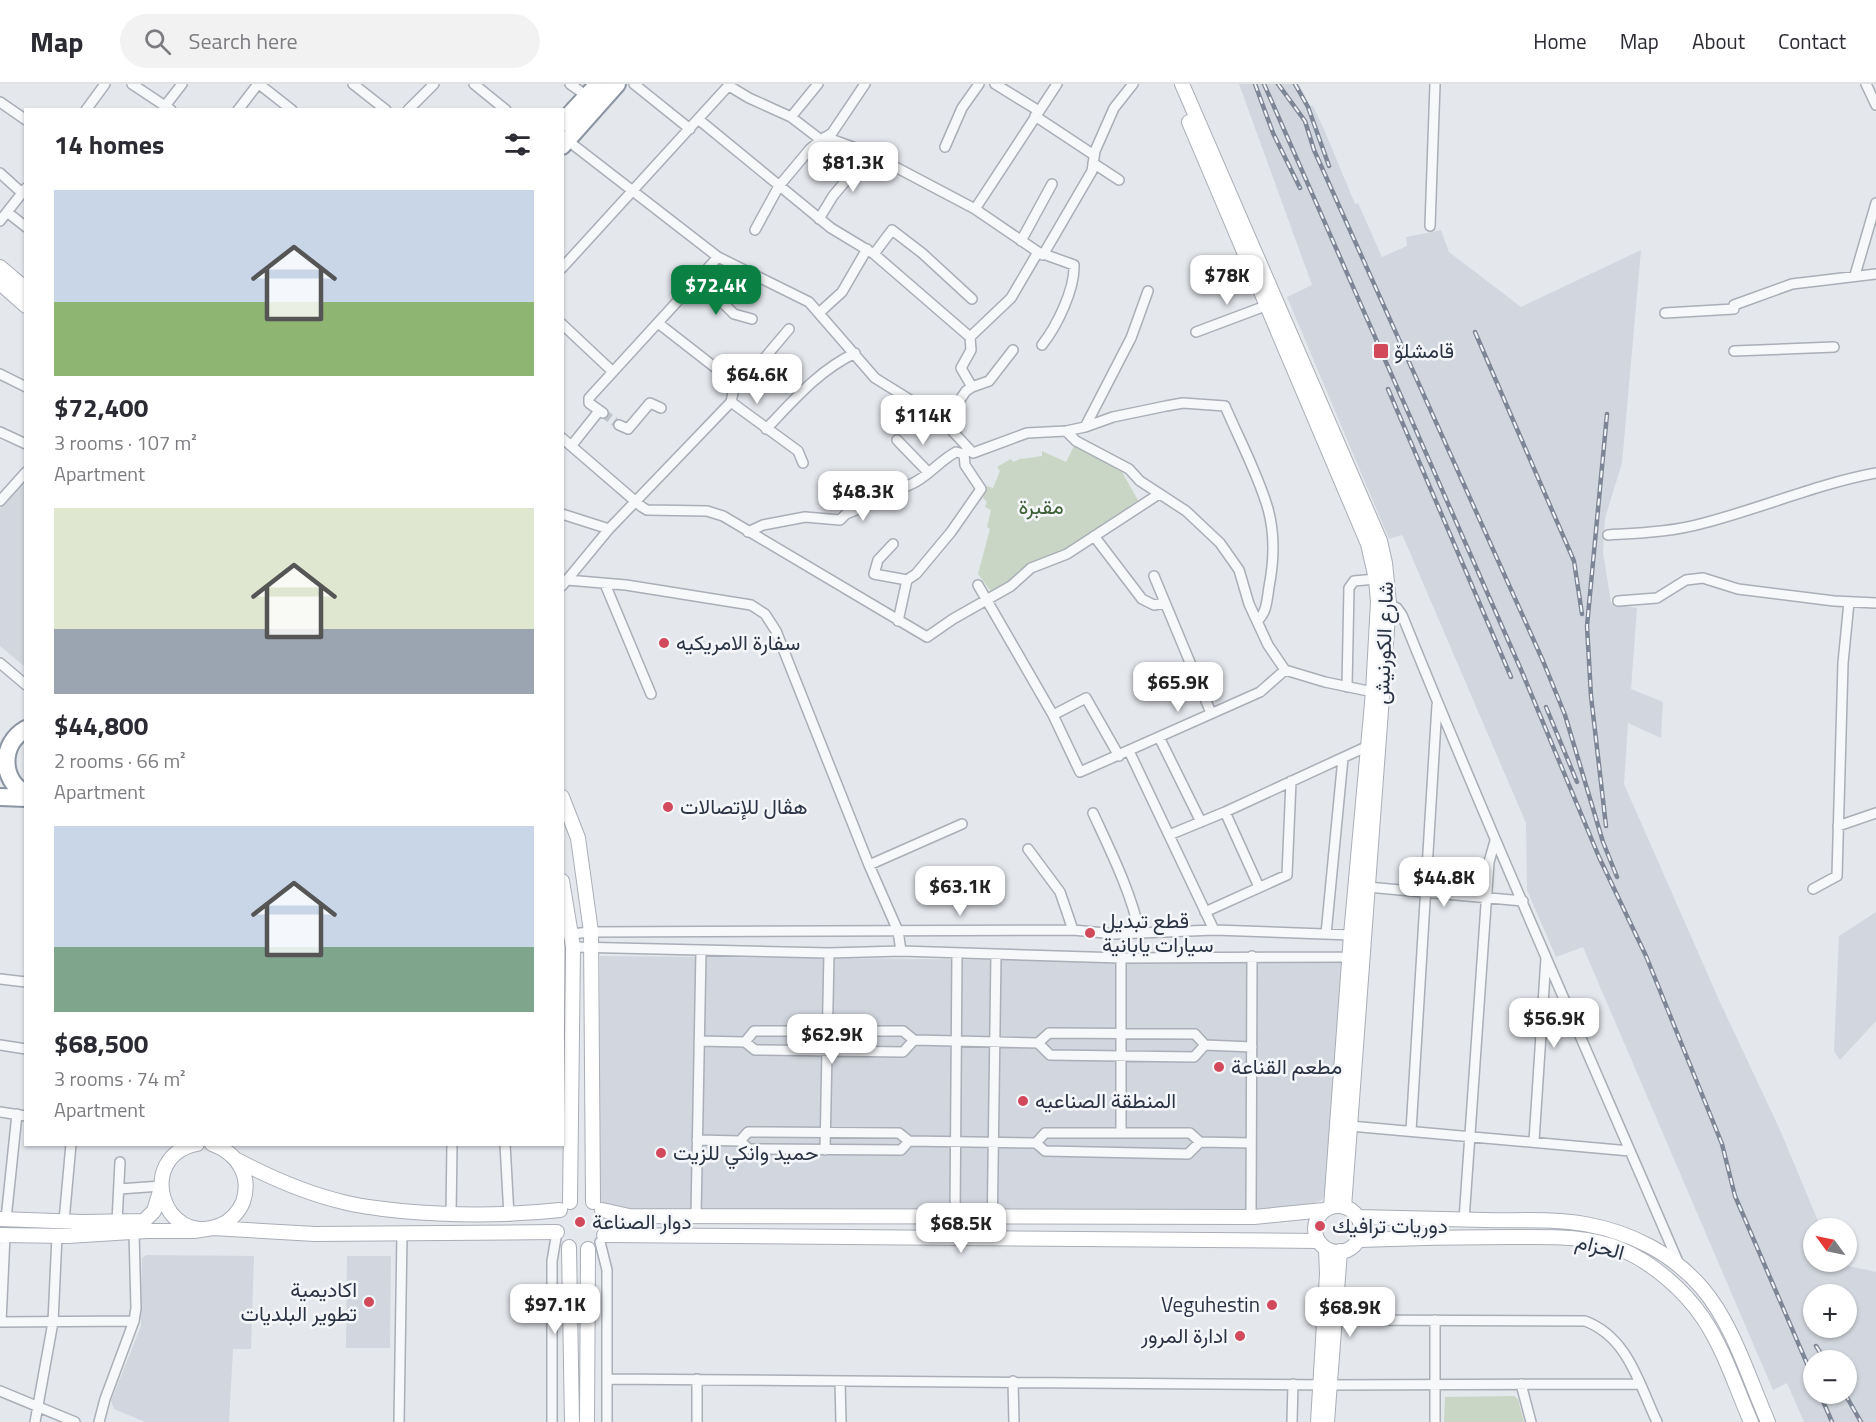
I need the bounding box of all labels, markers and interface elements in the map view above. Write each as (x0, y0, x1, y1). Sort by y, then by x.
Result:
search box (120, 14, 540, 68)
text: Map (30, 20, 84, 63)
text: Search here (189, 24, 298, 58)
icon: search (141, 25, 174, 58)
text: Home (1533, 25, 1587, 57)
text: Map (1620, 25, 1659, 57)
text: About (1692, 25, 1745, 57)
text: Contact (1778, 25, 1846, 57)
text: 14 homes (54, 125, 164, 164)
icon: filters (501, 128, 534, 161)
pin: $81.3K (804, 142, 902, 193)
text: $81.3K (822, 146, 884, 177)
icon: home (240, 229, 348, 337)
pin: $78K (1191, 255, 1263, 306)
text: $78K (1204, 259, 1250, 290)
pin: $72.4K (667, 265, 765, 316)
text: $72.4K (685, 269, 747, 300)
place label: قامشلۆ (1394, 334, 1454, 366)
marker: قامشلۆ (1372, 342, 1390, 360)
pin: $64.6K (708, 354, 806, 405)
text: $64.6K (726, 358, 788, 389)
text: $72,400 (54, 388, 148, 427)
pin: $114K (881, 395, 965, 446)
text: $114K (895, 399, 951, 430)
text: 3 rooms · 107 m² (54, 427, 197, 458)
text: Apartment (54, 458, 145, 489)
pin: $48.3K (814, 471, 912, 522)
text: $48.3K (832, 475, 894, 506)
park label: مقبرة (1018, 490, 1064, 522)
icon: home (240, 547, 348, 655)
street label: شارع الكورنيش (1365, 581, 1401, 705)
place label: سفارة الامريكيه (676, 626, 800, 658)
marker: سفارة الامريكيه (657, 636, 671, 650)
pin: $65.9K (1129, 662, 1227, 713)
text: $65.9K (1147, 666, 1209, 697)
text: $44,800 (54, 706, 148, 745)
text: 2 rooms · 66 m² (54, 745, 186, 776)
text: Apartment (54, 776, 145, 807)
place label: هڤال للإتصالات (680, 790, 808, 822)
marker: هڤال للإتصالات (661, 800, 675, 814)
pin: $44.8K (1395, 857, 1493, 908)
text: $44.8K (1413, 861, 1475, 892)
icon: home (240, 865, 348, 973)
pin: $63.1K (911, 866, 1009, 917)
text: $63.1K (929, 870, 991, 901)
place label: قطع تبديل سيارات يابانية (1102, 904, 1214, 960)
marker: قطع تبديل سيارات يابانية (1083, 926, 1097, 940)
pin: $56.9K (1505, 998, 1603, 1049)
text: $56.9K (1523, 1002, 1585, 1033)
pin: $62.9K (783, 1014, 881, 1065)
text: $62.9K (801, 1018, 863, 1049)
text: $68,500 (54, 1024, 148, 1063)
place label: مطعم القناعة (1231, 1050, 1342, 1082)
marker: مطعم القناعة (1212, 1060, 1226, 1074)
text: 3 rooms · 74 m² (54, 1063, 186, 1094)
place label: المنطقة الصناعيه (1035, 1084, 1176, 1116)
text: Apartment (54, 1094, 145, 1125)
marker: المنطقة الصناعيه (1016, 1094, 1030, 1108)
place label: حميد وانكي للزيت (673, 1136, 819, 1170)
marker: حميد وانكي للزيت (654, 1146, 668, 1160)
pin: $68.5K (912, 1203, 1010, 1254)
place label: دوار الصناعة (592, 1205, 691, 1237)
text: $68.5K (930, 1207, 992, 1238)
place label: دوريات ترافيك (1332, 1209, 1448, 1241)
marker: دوار الصناعة (573, 1215, 587, 1229)
north arrow (1803, 1218, 1857, 1272)
map controls (1803, 1218, 1857, 1404)
marker: دوريات ترافيك (1313, 1219, 1327, 1233)
street label: الحزام (1572, 1224, 1628, 1268)
place label: اكاديمية تطوير البلديات (241, 1273, 357, 1329)
pin: $97.1K (506, 1284, 604, 1335)
button: + (1803, 1284, 1857, 1338)
pin: $68.9K (1301, 1287, 1399, 1338)
text: $97.1K (524, 1288, 586, 1319)
place label: Veguhestin (1161, 1288, 1260, 1320)
text: $68.9K (1319, 1291, 1381, 1322)
marker: اكاديمية تطوير البلديات (362, 1295, 376, 1309)
marker: Veguhestin (1265, 1298, 1279, 1312)
place label: ادارة المرور (1140, 1319, 1228, 1351)
marker: ادارة المرور (1233, 1329, 1247, 1343)
button: − (1803, 1350, 1857, 1404)

